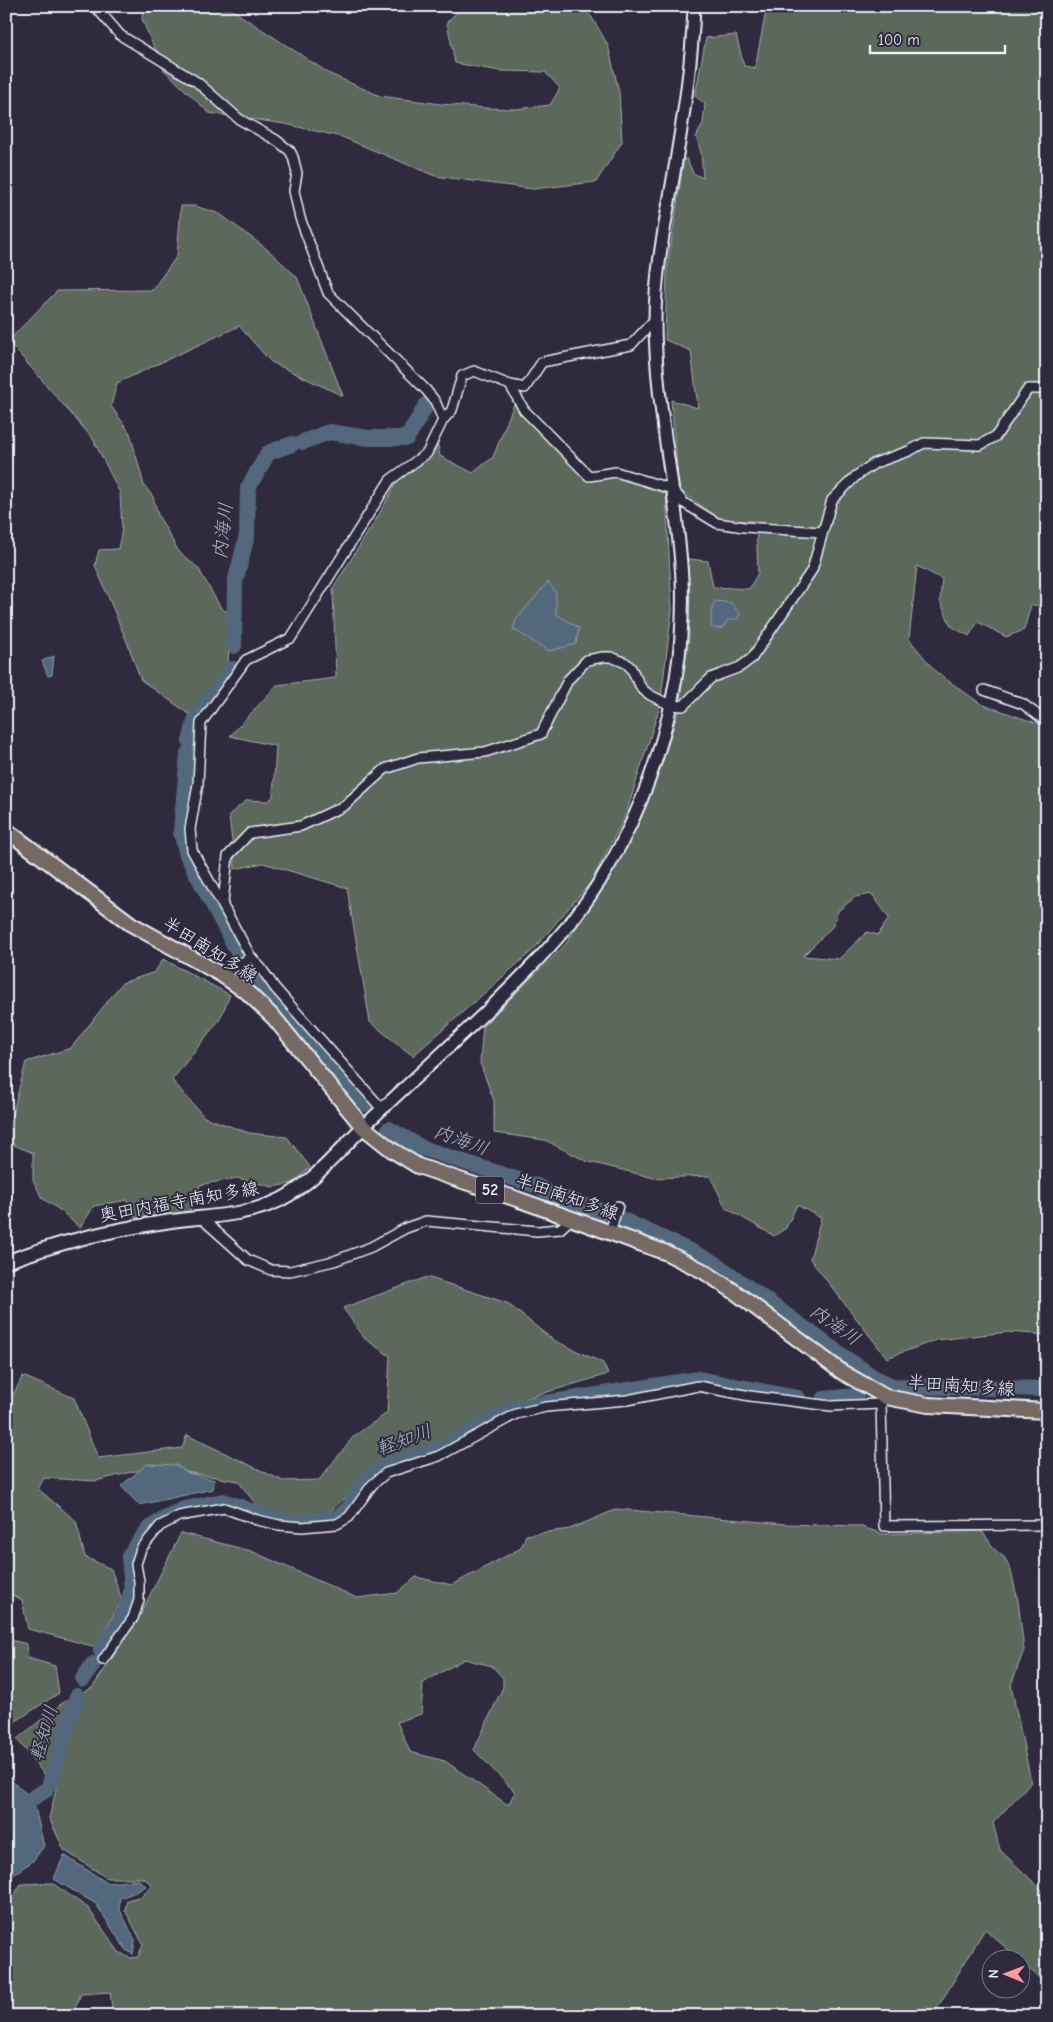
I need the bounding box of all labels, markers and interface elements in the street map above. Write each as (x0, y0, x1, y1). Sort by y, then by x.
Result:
scale bar (870, 22, 1006, 54)
text: 100 m (878, 31, 920, 49)
water label: 内海川 (209, 501, 237, 561)
street label: 半田南知多線 (159, 912, 261, 988)
water label: 内海川 (430, 1120, 492, 1160)
street label: 半田南知多線 (513, 1169, 621, 1225)
road number: 52 (476, 1176, 504, 1204)
street label: 奥田内福寺南知多線 (97, 1178, 261, 1226)
water label: 内海川 (805, 1300, 865, 1350)
street label: 半田南知多線 (906, 1372, 1016, 1400)
water label: 軽知川 (373, 1420, 435, 1460)
water label: 軽知川 (25, 1703, 63, 1763)
north arrow (980, 1950, 1030, 2000)
text: N (985, 1969, 1002, 1978)

